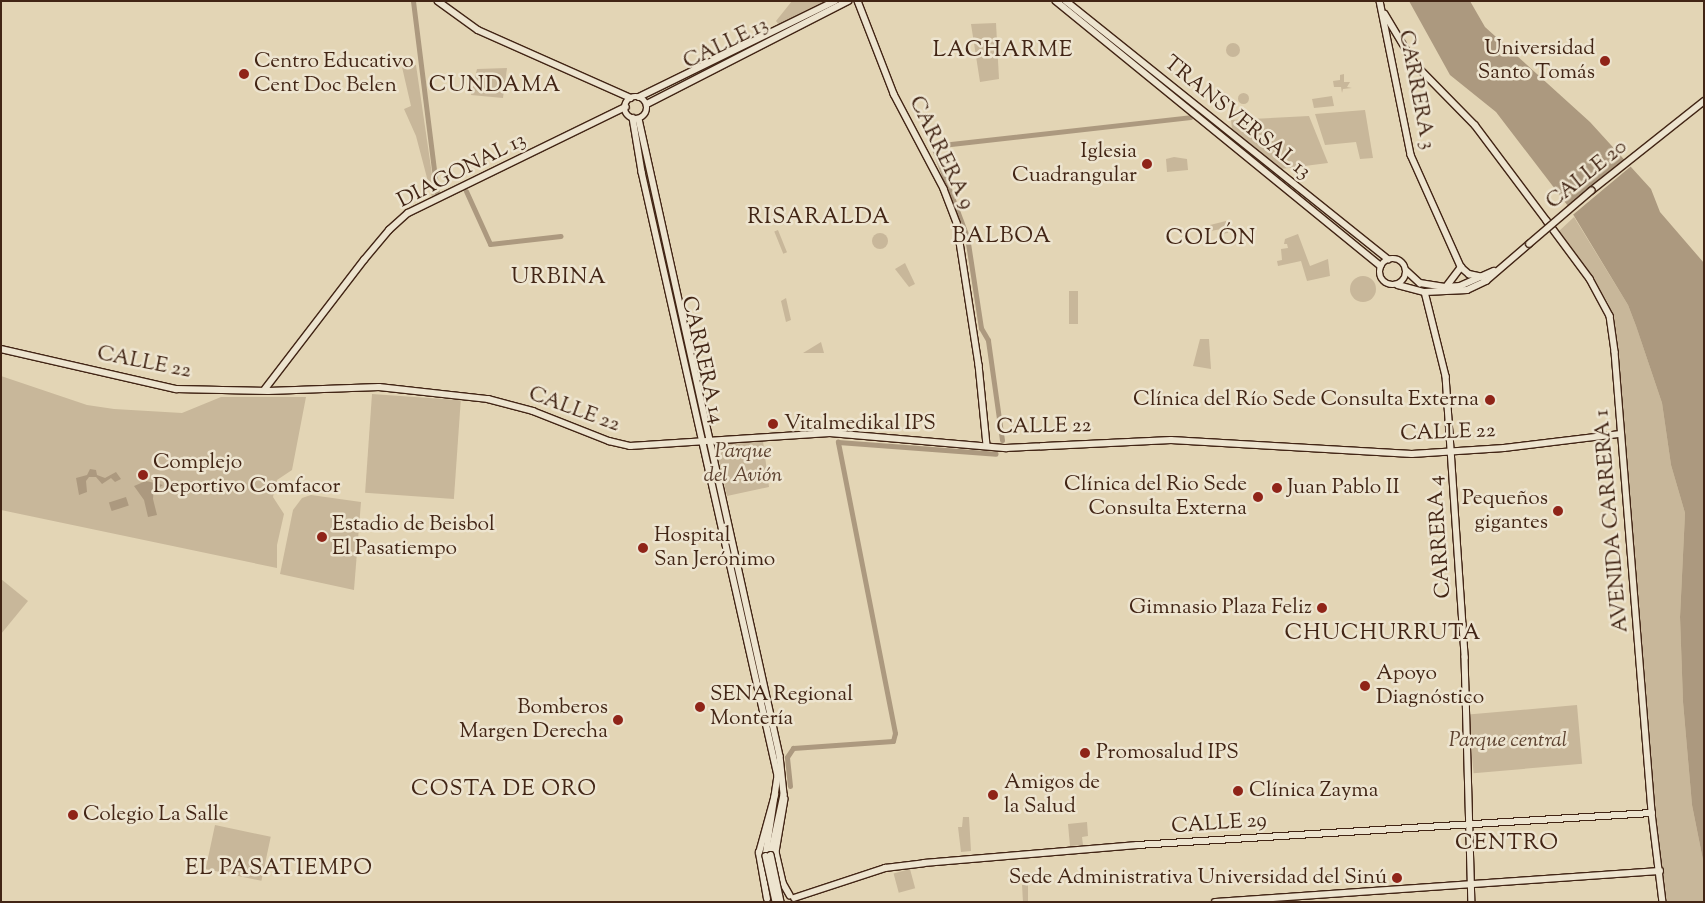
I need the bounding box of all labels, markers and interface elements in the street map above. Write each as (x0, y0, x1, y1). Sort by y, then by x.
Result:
street label: CALLE 13 (679, 13, 773, 75)
street label: CARRERA 3 (1392, 28, 1440, 152)
place label: Universidad Santo Tomás (1478, 36, 1595, 86)
district label: LACHARME (932, 39, 1074, 65)
place label: Centro Educativo Cent Doc Belen (254, 49, 414, 99)
street label: TRANSVERSAL 13 (1158, 51, 1316, 185)
marker: Universidad Santo Tomás (1599, 55, 1611, 67)
marker: Centro Educativo Cent Doc Belen (238, 68, 250, 80)
district label: CUNDAMA (428, 74, 562, 100)
street label: CARRERA 9 (903, 92, 979, 214)
street label: DIAGONAL 13 (394, 128, 530, 214)
street label: CALLE 20 (1542, 135, 1632, 215)
place label: Iglesia Cuadrangular (1012, 139, 1137, 189)
marker: Iglesia Cuadrangular (1141, 158, 1153, 170)
district label: RISARALDA (746, 206, 892, 232)
district label: BALBOA (951, 225, 1053, 251)
district label: COLÓN (1165, 227, 1257, 253)
district label: URBINA (510, 266, 608, 292)
street label: CARRERA 14 (675, 294, 729, 426)
street label: CALLE 22 (95, 342, 193, 384)
street label: CALLE 22 (525, 382, 623, 438)
place label: Clínica del Río Sede Consulta Externa (1133, 387, 1479, 413)
marker: Clínica del Río Sede Consulta Externa (1483, 393, 1497, 407)
street label: AVENIDA CARRERA 1 (1590, 408, 1634, 634)
place label: Vitalmedikal IPS (784, 411, 936, 437)
street label: CALLE 22 (996, 414, 1092, 440)
marker: Vitalmedikal IPS (766, 417, 780, 431)
street label: CALLE 22 (1400, 419, 1496, 447)
park label: Parque del Avión (704, 439, 782, 489)
place label: Complejo Deportivo Comfacor (153, 450, 340, 500)
marker: Complejo Deportivo Comfacor (137, 469, 149, 481)
place label: Clínica del Rio Sede Consulta Externa (1064, 472, 1247, 522)
place label: Juan Pablo II (1287, 475, 1400, 501)
street label: CARRERA 4 (1423, 475, 1457, 599)
marker: Juan Pablo II (1271, 482, 1283, 494)
place label: Pequeños gigantes (1462, 486, 1548, 536)
marker: Clínica del Rio Sede Consulta Externa (1251, 490, 1265, 504)
marker: Pequeños gigantes (1552, 505, 1564, 517)
place label: Estadio de Beisbol El Pasatiempo (332, 512, 495, 562)
place label: Hospital San Jerónimo (654, 523, 775, 573)
marker: Estadio de Beisbol El Pasatiempo (316, 531, 328, 543)
marker: Hospital San Jerónimo (636, 541, 650, 555)
place label: Gimnasio Plaza Feliz (1129, 595, 1312, 621)
marker: Gimnasio Plaza Feliz (1316, 602, 1328, 614)
district label: CHUCHURRUTA (1283, 622, 1483, 648)
place label: Apoyo Diagnóstico (1376, 661, 1484, 711)
marker: Apoyo Diagnóstico (1358, 679, 1372, 693)
place label: SENA Regional Montería (710, 682, 853, 732)
place label: Bomberos Margen Derecha (459, 695, 608, 745)
marker: SENA Regional Montería (694, 701, 706, 713)
marker: Bomberos Margen Derecha (612, 714, 624, 726)
park label: Parque central (1449, 728, 1567, 754)
place label: Promosalud IPS (1096, 740, 1239, 766)
marker: Promosalud IPS (1078, 746, 1092, 760)
place label: Amigos de la Salud (1004, 770, 1100, 820)
district label: COSTA DE ORO (410, 778, 598, 804)
place label: Clínica Zayma (1249, 778, 1378, 804)
marker: Clínica Zayma (1231, 784, 1245, 798)
marker: Amigos de la Salud (986, 788, 1000, 802)
place label: Colegio La Salle (83, 802, 229, 828)
street label: CALLE 29 (1170, 808, 1268, 840)
marker: Colegio La Salle (67, 809, 79, 821)
district label: CENTRO (1454, 832, 1560, 858)
district label: EL PASATIEMPO (183, 857, 375, 883)
place label: Sede Administrativa Universidad del Sinú (1009, 865, 1387, 891)
marker: Sede Administrativa Universidad del Sinú (1391, 872, 1403, 884)

